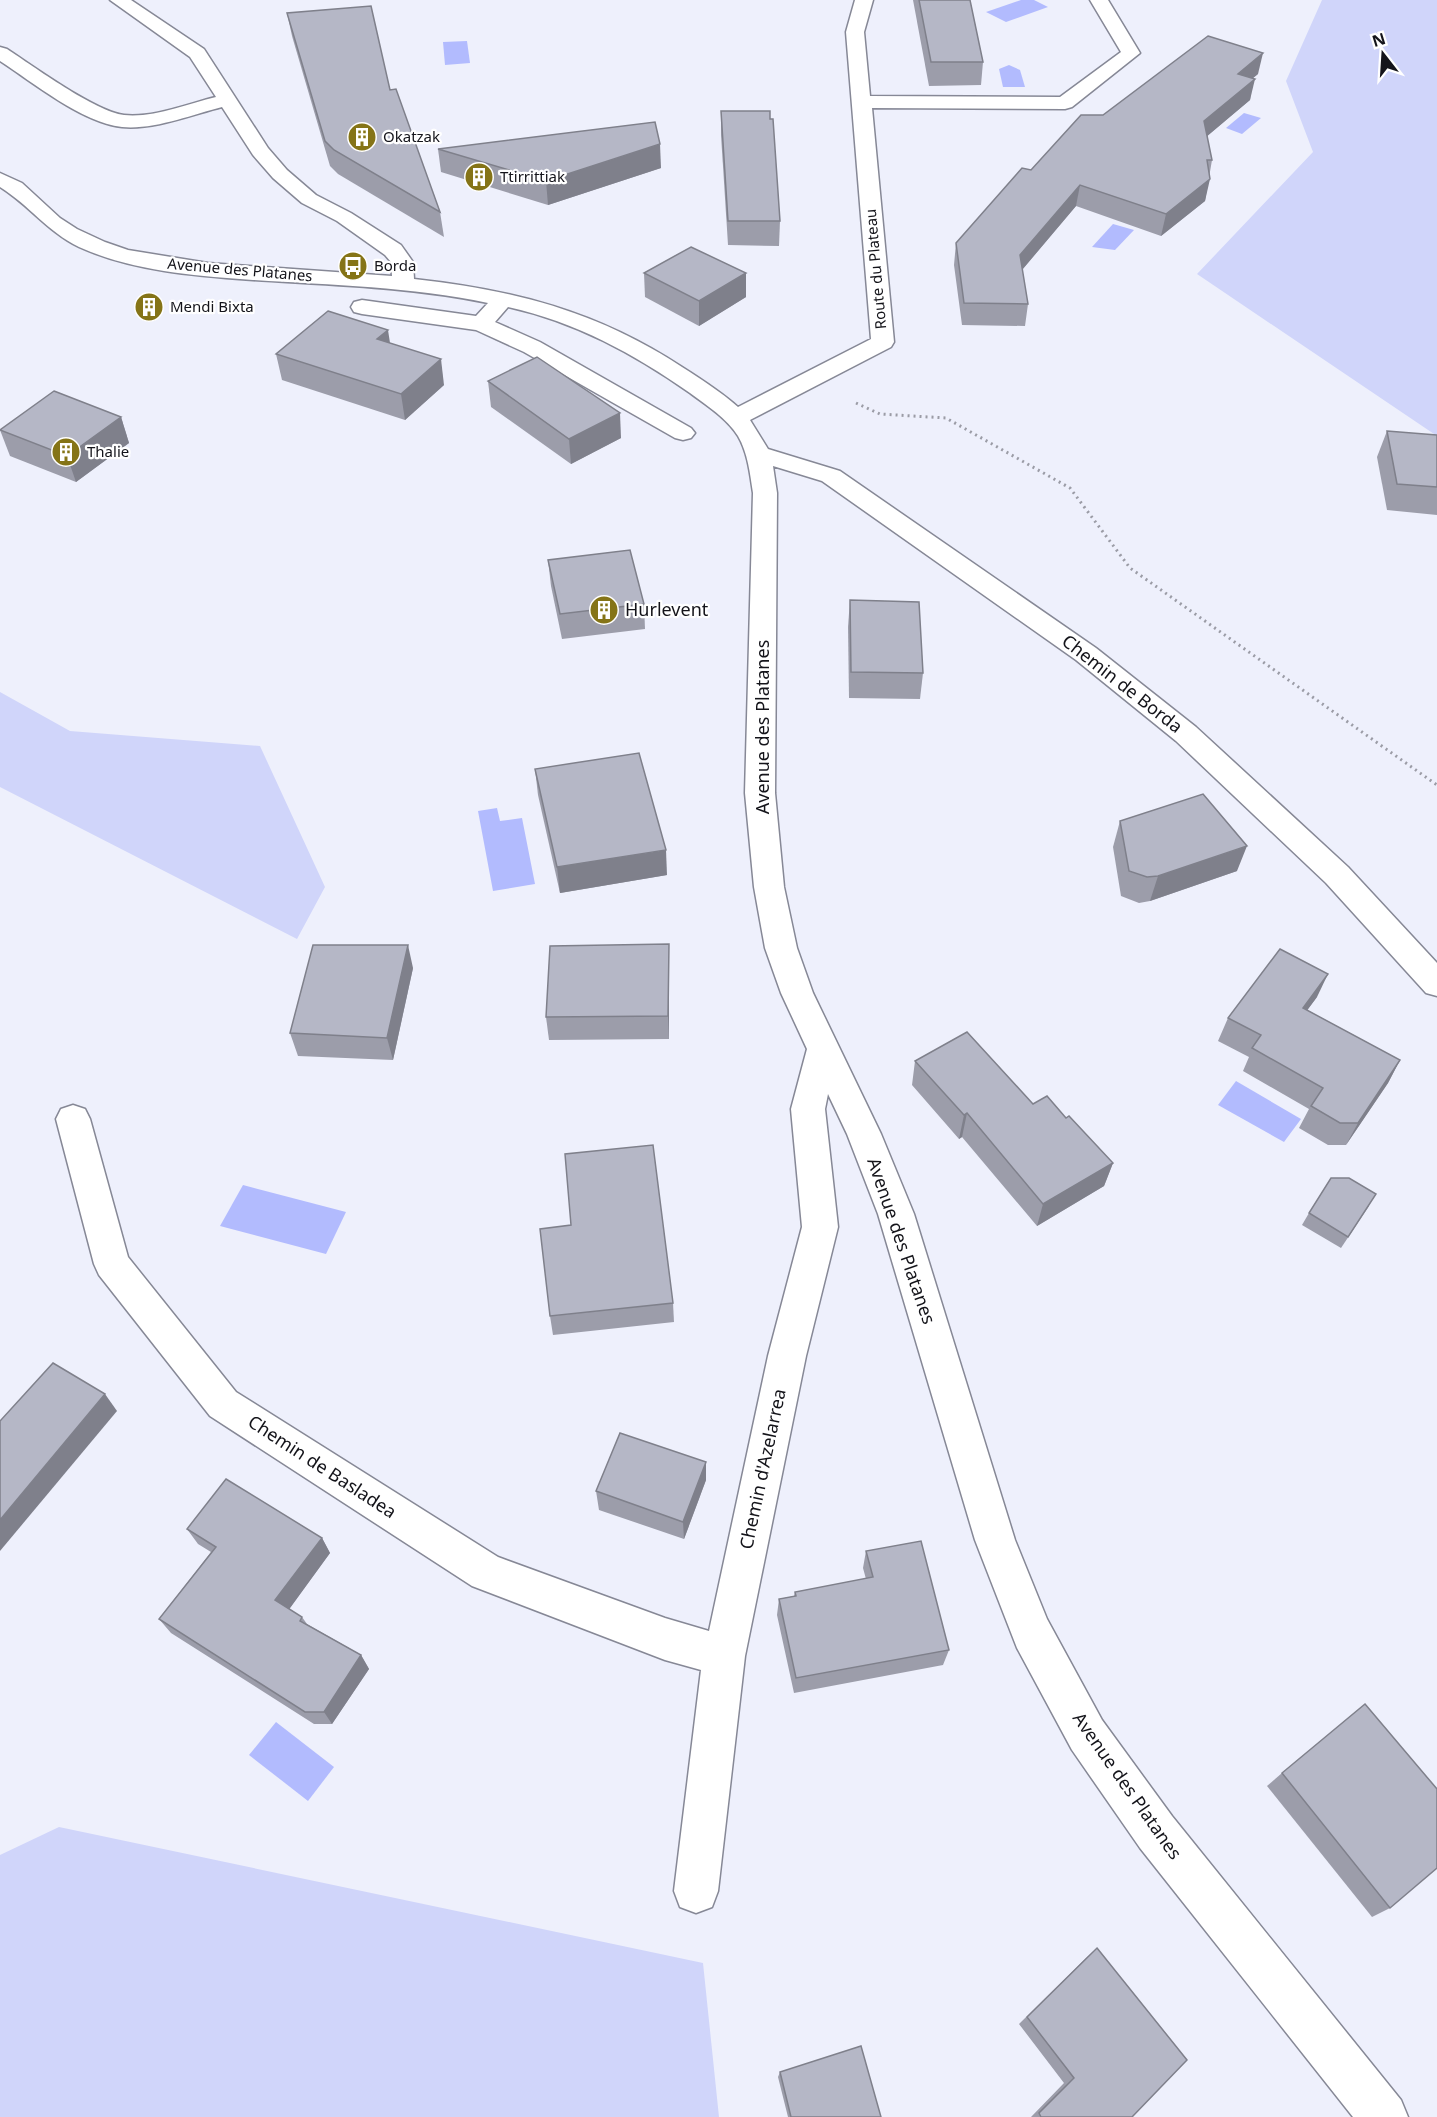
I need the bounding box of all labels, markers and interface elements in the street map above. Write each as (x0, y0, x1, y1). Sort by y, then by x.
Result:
north arrow (1353, 24, 1413, 84)
text: N (1369, 27, 1388, 52)
building icon: Okatzak (346, 121, 378, 153)
place label: Okatzak (383, 126, 440, 146)
building icon: Ttirrittiak (463, 161, 495, 193)
place label: Ttirrittiak (500, 166, 565, 186)
street label: Route du Plateau (860, 208, 890, 330)
bus stop icon: Borda (337, 250, 369, 282)
street label: Avenue des Platanes (167, 253, 313, 285)
place label: Borda (374, 255, 416, 275)
building icon: Mendi Bixta (133, 291, 165, 323)
place label: Mendi Bixta (170, 296, 254, 316)
building icon: Thalie (50, 436, 82, 468)
place label: Thalie (87, 441, 129, 461)
building icon: Hurlevent (588, 594, 620, 626)
place label: Hurlevent (625, 597, 709, 621)
street label: Chemin de Borda (1057, 629, 1188, 738)
street label: Avenue des Platanes (750, 640, 774, 814)
street label: Avenue des Platanes (862, 1154, 942, 1327)
street label: Chemin d'Azelarrea (733, 1386, 791, 1551)
street label: Chemin de Basladea (244, 1409, 401, 1523)
street label: Avenue des Platanes (1068, 1707, 1188, 1864)

